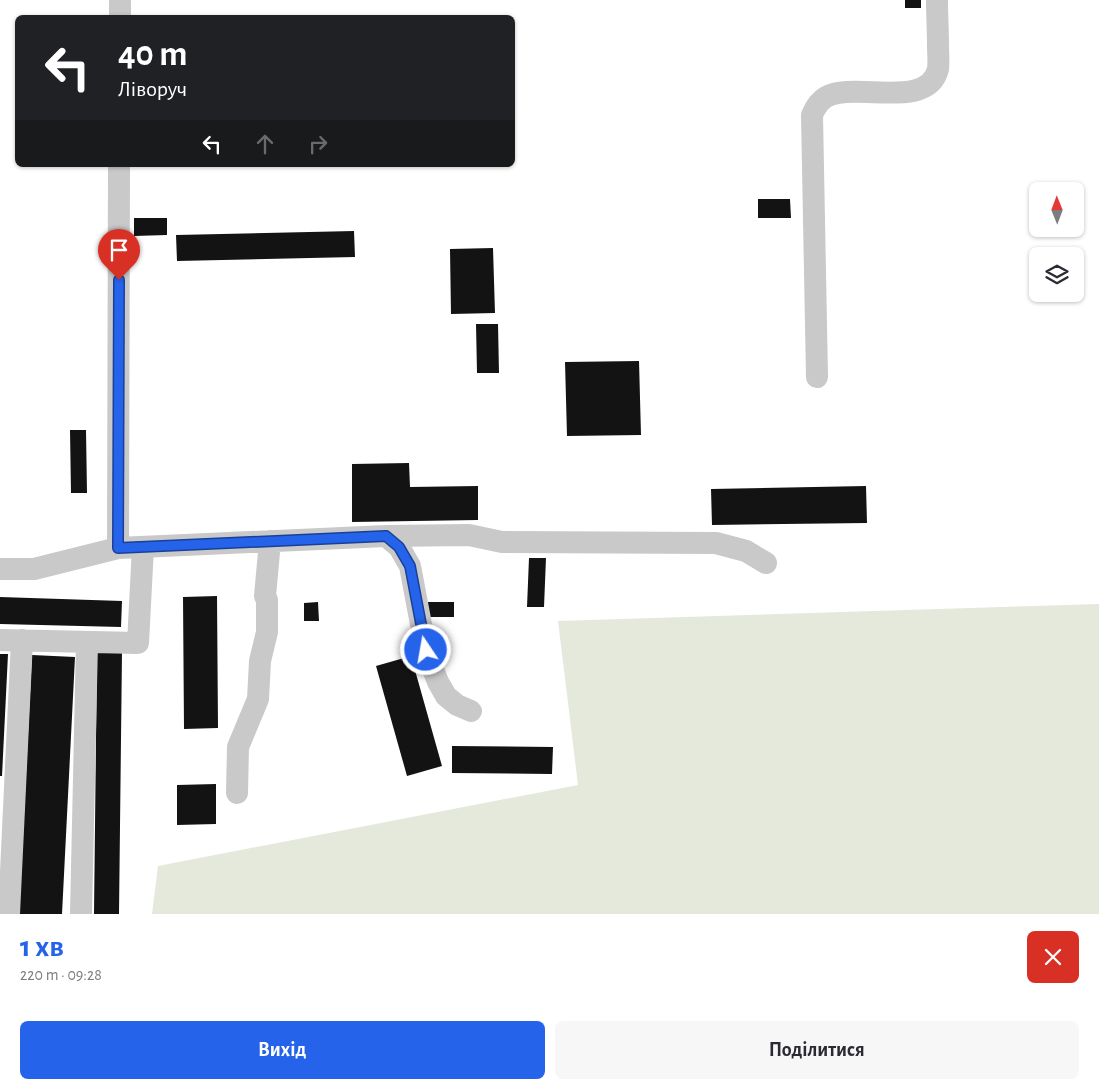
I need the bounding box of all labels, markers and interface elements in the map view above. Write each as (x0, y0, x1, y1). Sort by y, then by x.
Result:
icon: left (35, 35, 100, 100)
text: 40 m (118, 37, 187, 72)
text: Ліворуч (118, 78, 187, 100)
icon: left (198, 130, 226, 158)
icon: ahead (251, 130, 279, 158)
icon: right (304, 130, 332, 158)
north arrow (1029, 182, 1084, 238)
map controls (1029, 182, 1084, 302)
pin (98, 229, 140, 280)
icon: arrive (105, 236, 133, 264)
button: layers (1029, 247, 1084, 302)
position arrow (399, 623, 451, 675)
button: close (1027, 931, 1079, 983)
text: 1 хв (20, 932, 64, 962)
text: 220 m · 09:28 (20, 967, 102, 983)
button: Вихід (20, 1021, 545, 1079)
button: Поділитися (555, 1021, 1079, 1079)

